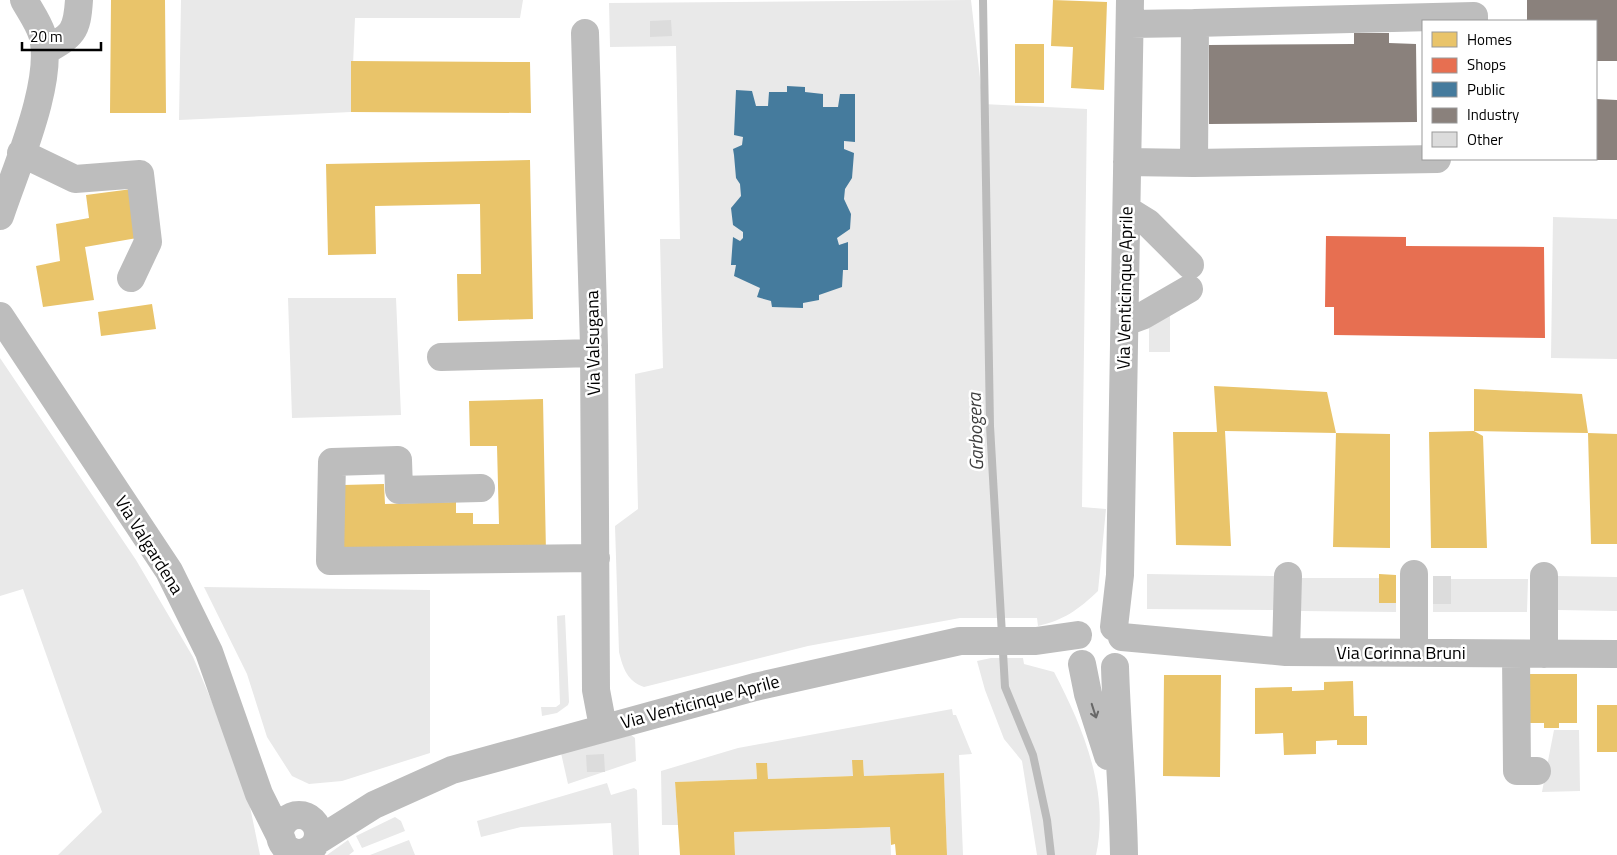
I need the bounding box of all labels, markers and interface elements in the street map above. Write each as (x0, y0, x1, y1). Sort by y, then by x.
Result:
scale bar (22, 20, 101, 52)
legend (1422, 20, 1597, 160)
text: 20 m (30, 25, 63, 48)
text: Homes (1467, 28, 1512, 51)
text: Shops (1467, 53, 1506, 76)
text: Public (1467, 78, 1505, 101)
text: Industry (1467, 103, 1519, 126)
text: Other (1467, 128, 1503, 151)
street label: Via Venticinque Aprile (1110, 206, 1139, 370)
street label: Via Valsugana (578, 290, 607, 396)
water label: Garbogera (959, 391, 990, 472)
street label: Via Valgardena (108, 490, 191, 599)
street label: Via Corinna Bruni (1336, 639, 1466, 666)
street label: Via Venticinque Aprile (617, 667, 782, 736)
one-way arrow (1090, 703, 1099, 718)

